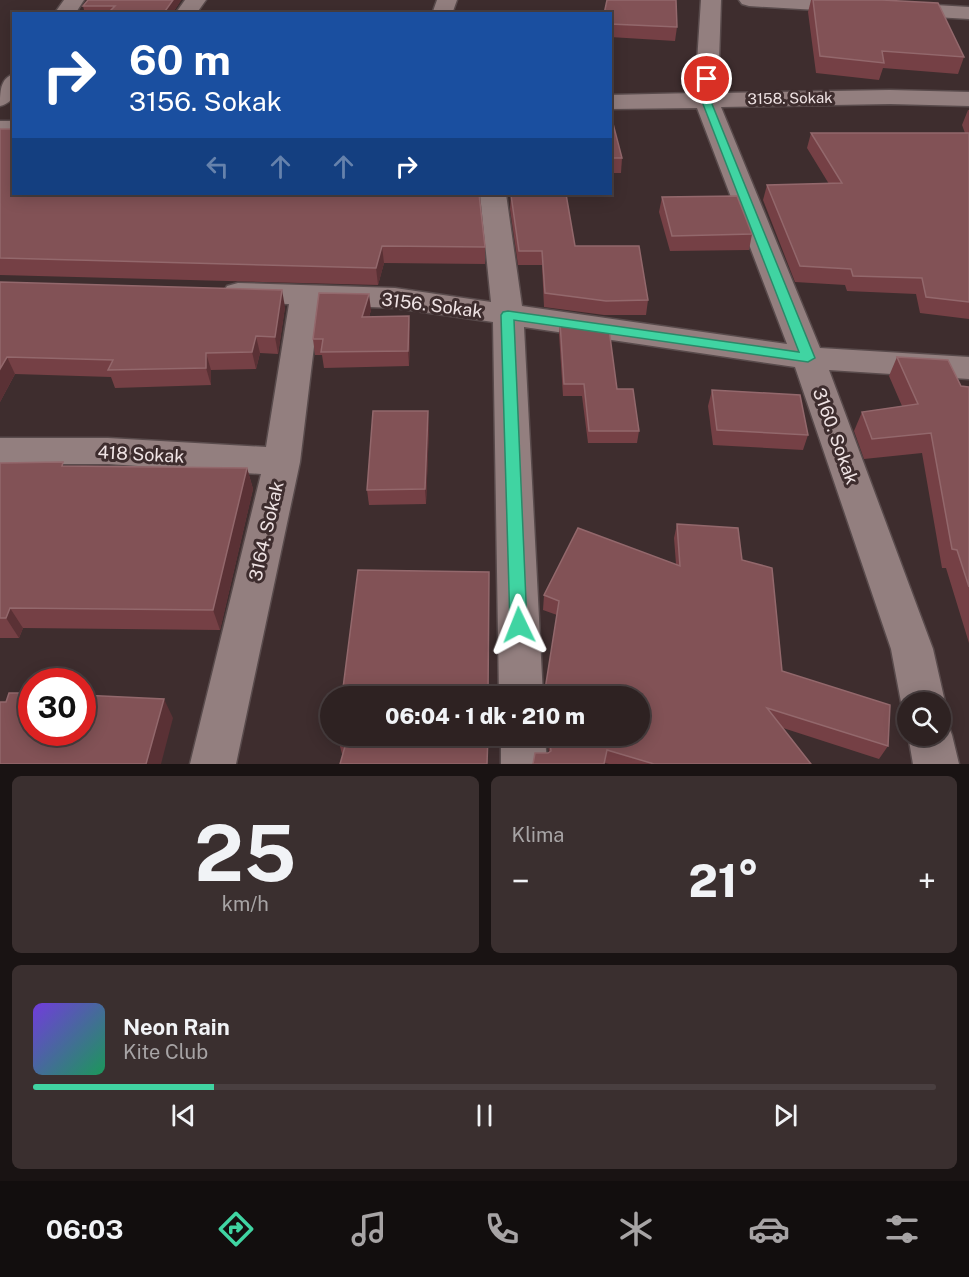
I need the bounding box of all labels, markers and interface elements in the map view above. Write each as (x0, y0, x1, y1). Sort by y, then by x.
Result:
text: 60 m (129, 35, 231, 84)
icon: right (30, 36, 108, 114)
pin (681, 53, 732, 104)
icon: arrive (690, 62, 723, 95)
text: 3156. Sokak (129, 85, 282, 117)
street label: 3158. Sokak (747, 89, 833, 107)
icon: left (201, 150, 234, 183)
icon: ahead (264, 150, 297, 183)
icon: ahead (327, 150, 360, 183)
icon: right (390, 150, 423, 183)
street label: 3156. Sokak (380, 288, 484, 322)
street label: 3160. Sokak (809, 385, 863, 487)
street label: 418 Sokak (97, 441, 185, 467)
street label: 3164. Sokak (244, 479, 288, 583)
position arrow (487, 593, 551, 657)
speed limit sign: 30 (18, 668, 96, 746)
map controls (897, 692, 951, 746)
button: search (897, 692, 951, 746)
text: 06:04 · 1 dk · 210 m (385, 703, 585, 729)
text: 25 (194, 807, 296, 899)
text: Klima (512, 823, 564, 847)
text: 21° (688, 854, 759, 907)
text: − (512, 862, 530, 900)
text: + (918, 862, 936, 900)
text: km/h (222, 892, 269, 916)
text: Neon Rain (123, 1014, 230, 1040)
text: Kite Club (123, 1040, 208, 1064)
icon: previous (167, 1099, 200, 1132)
icon: pause (468, 1099, 501, 1132)
icon: next (769, 1099, 802, 1132)
icon: directions (215, 1208, 257, 1250)
icon: music (348, 1208, 390, 1250)
icon: phone (481, 1208, 523, 1250)
icon: climate (615, 1208, 657, 1250)
icon: car (748, 1208, 790, 1250)
icon: filters (881, 1208, 923, 1250)
text: 06:03 (46, 1213, 123, 1245)

